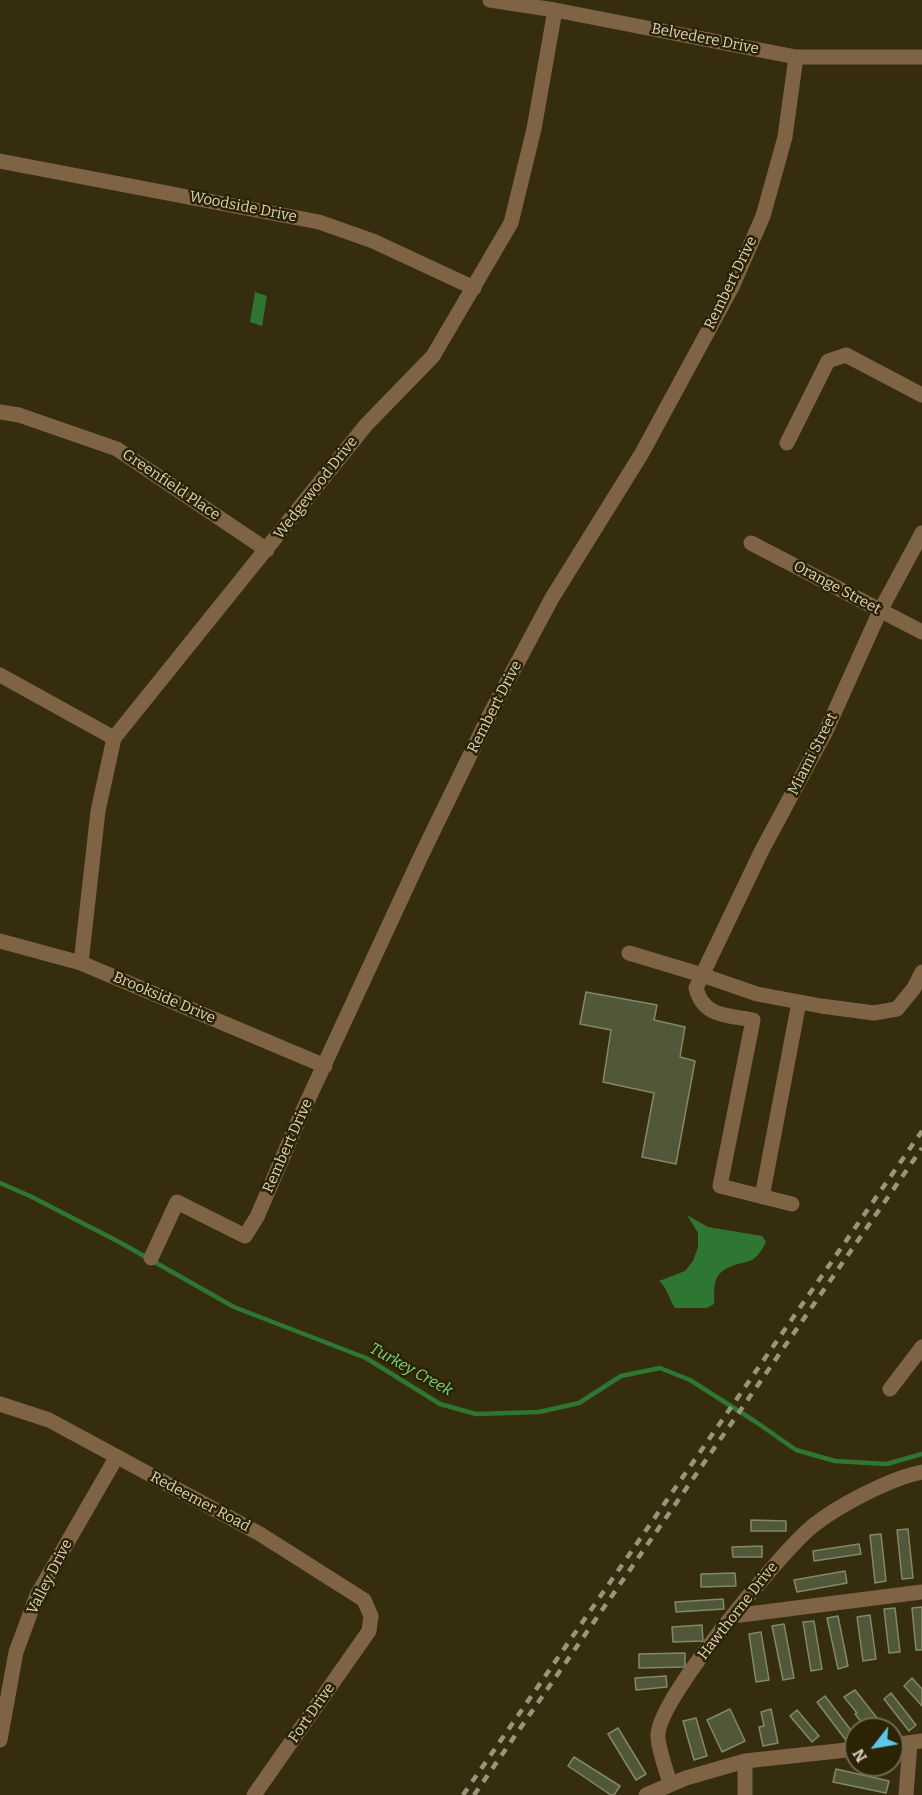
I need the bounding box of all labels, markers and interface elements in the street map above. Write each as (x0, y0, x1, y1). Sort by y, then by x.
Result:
street label: Belvedere Drive (650, 20, 760, 58)
street label: Woodside Drive (188, 188, 298, 226)
street label: Rembert Drive (701, 234, 761, 332)
street label: Wedgewood Drive (270, 433, 362, 543)
street label: Greenfield Place (119, 446, 223, 524)
street label: Orange Street (790, 557, 884, 619)
street label: Rembert Drive (464, 658, 526, 756)
street label: Miami Street (785, 710, 841, 798)
street label: Brookside Drive (110, 968, 218, 1028)
street label: Rembert Drive (259, 1096, 317, 1196)
water label: Turkey Creek (366, 1339, 456, 1401)
street label: Redeemer Road (147, 1468, 253, 1536)
street label: Valley Drive (23, 1536, 77, 1618)
street label: Hawthorne Drive (694, 1559, 782, 1663)
street label: Fort Drive (285, 1680, 339, 1746)
north arrow (844, 1717, 904, 1777)
text: N (849, 1745, 871, 1766)

